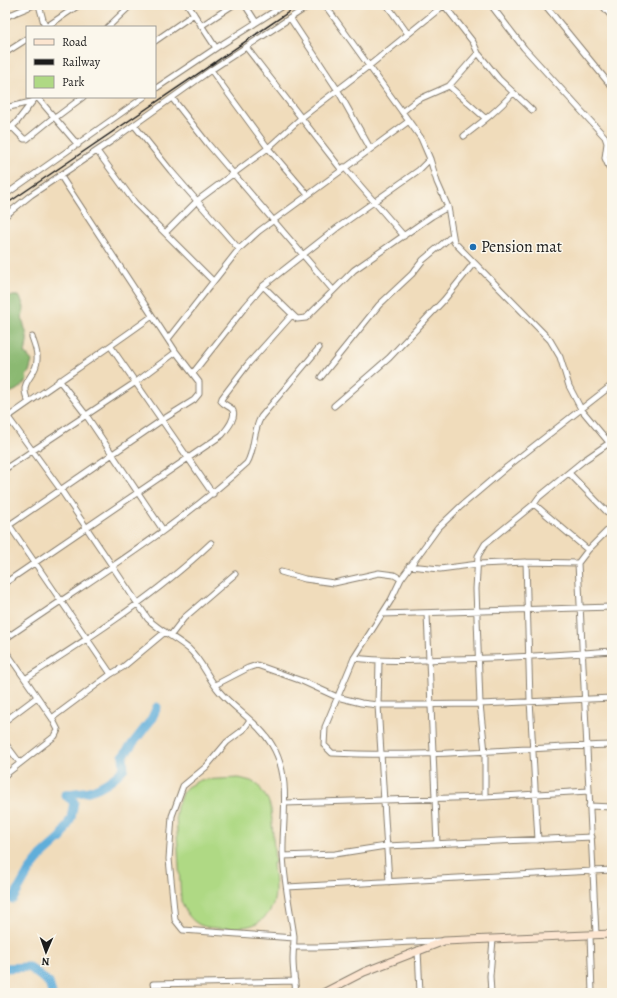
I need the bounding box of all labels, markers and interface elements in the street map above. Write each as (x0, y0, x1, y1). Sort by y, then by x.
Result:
legend (26, 26, 156, 98)
text: Road (62, 34, 88, 50)
text: Railway (62, 54, 101, 70)
text: Park (62, 74, 85, 90)
place label: Pension mat (481, 236, 562, 258)
marker: Pension mat (468, 242, 478, 252)
north arrow (26, 932, 66, 972)
text: N (41, 954, 50, 969)

